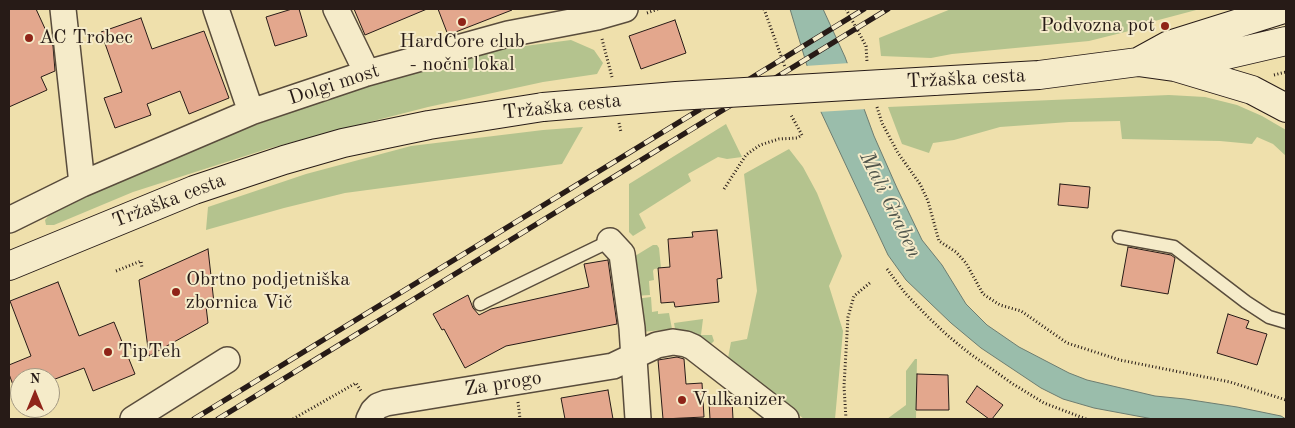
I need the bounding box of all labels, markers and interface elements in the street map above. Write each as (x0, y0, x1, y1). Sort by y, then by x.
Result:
place label: Podvozna pot (1040, 14, 1155, 38)
marker: HardCore club - nočni lokal (456, 16, 468, 28)
marker: Podvozna pot (1159, 20, 1171, 32)
place label: AC Trobec (39, 26, 133, 50)
place label: HardCore club - nočni lokal (399, 30, 525, 77)
marker: AC Trobec (23, 32, 35, 44)
street label: Dolgi most (285, 59, 383, 111)
street label: Tržaška cesta (906, 64, 1026, 94)
street label: Tržaška cesta (501, 89, 623, 125)
water label: Mali Graben (853, 148, 927, 262)
street label: Tržaška cesta (109, 168, 229, 234)
place label: Obrtno podjetniška zbornica Vič (186, 268, 350, 315)
marker: Obrtno podjetniška zbornica Vič (170, 286, 182, 298)
place label: TipTeh (118, 340, 181, 364)
marker: TipTeh (102, 346, 114, 358)
street label: Za progo (463, 366, 543, 402)
north arrow (10, 368, 60, 418)
text: N (30, 372, 40, 386)
place label: Vulkanizer (692, 388, 785, 412)
marker: Vulkanizer (676, 394, 688, 406)

